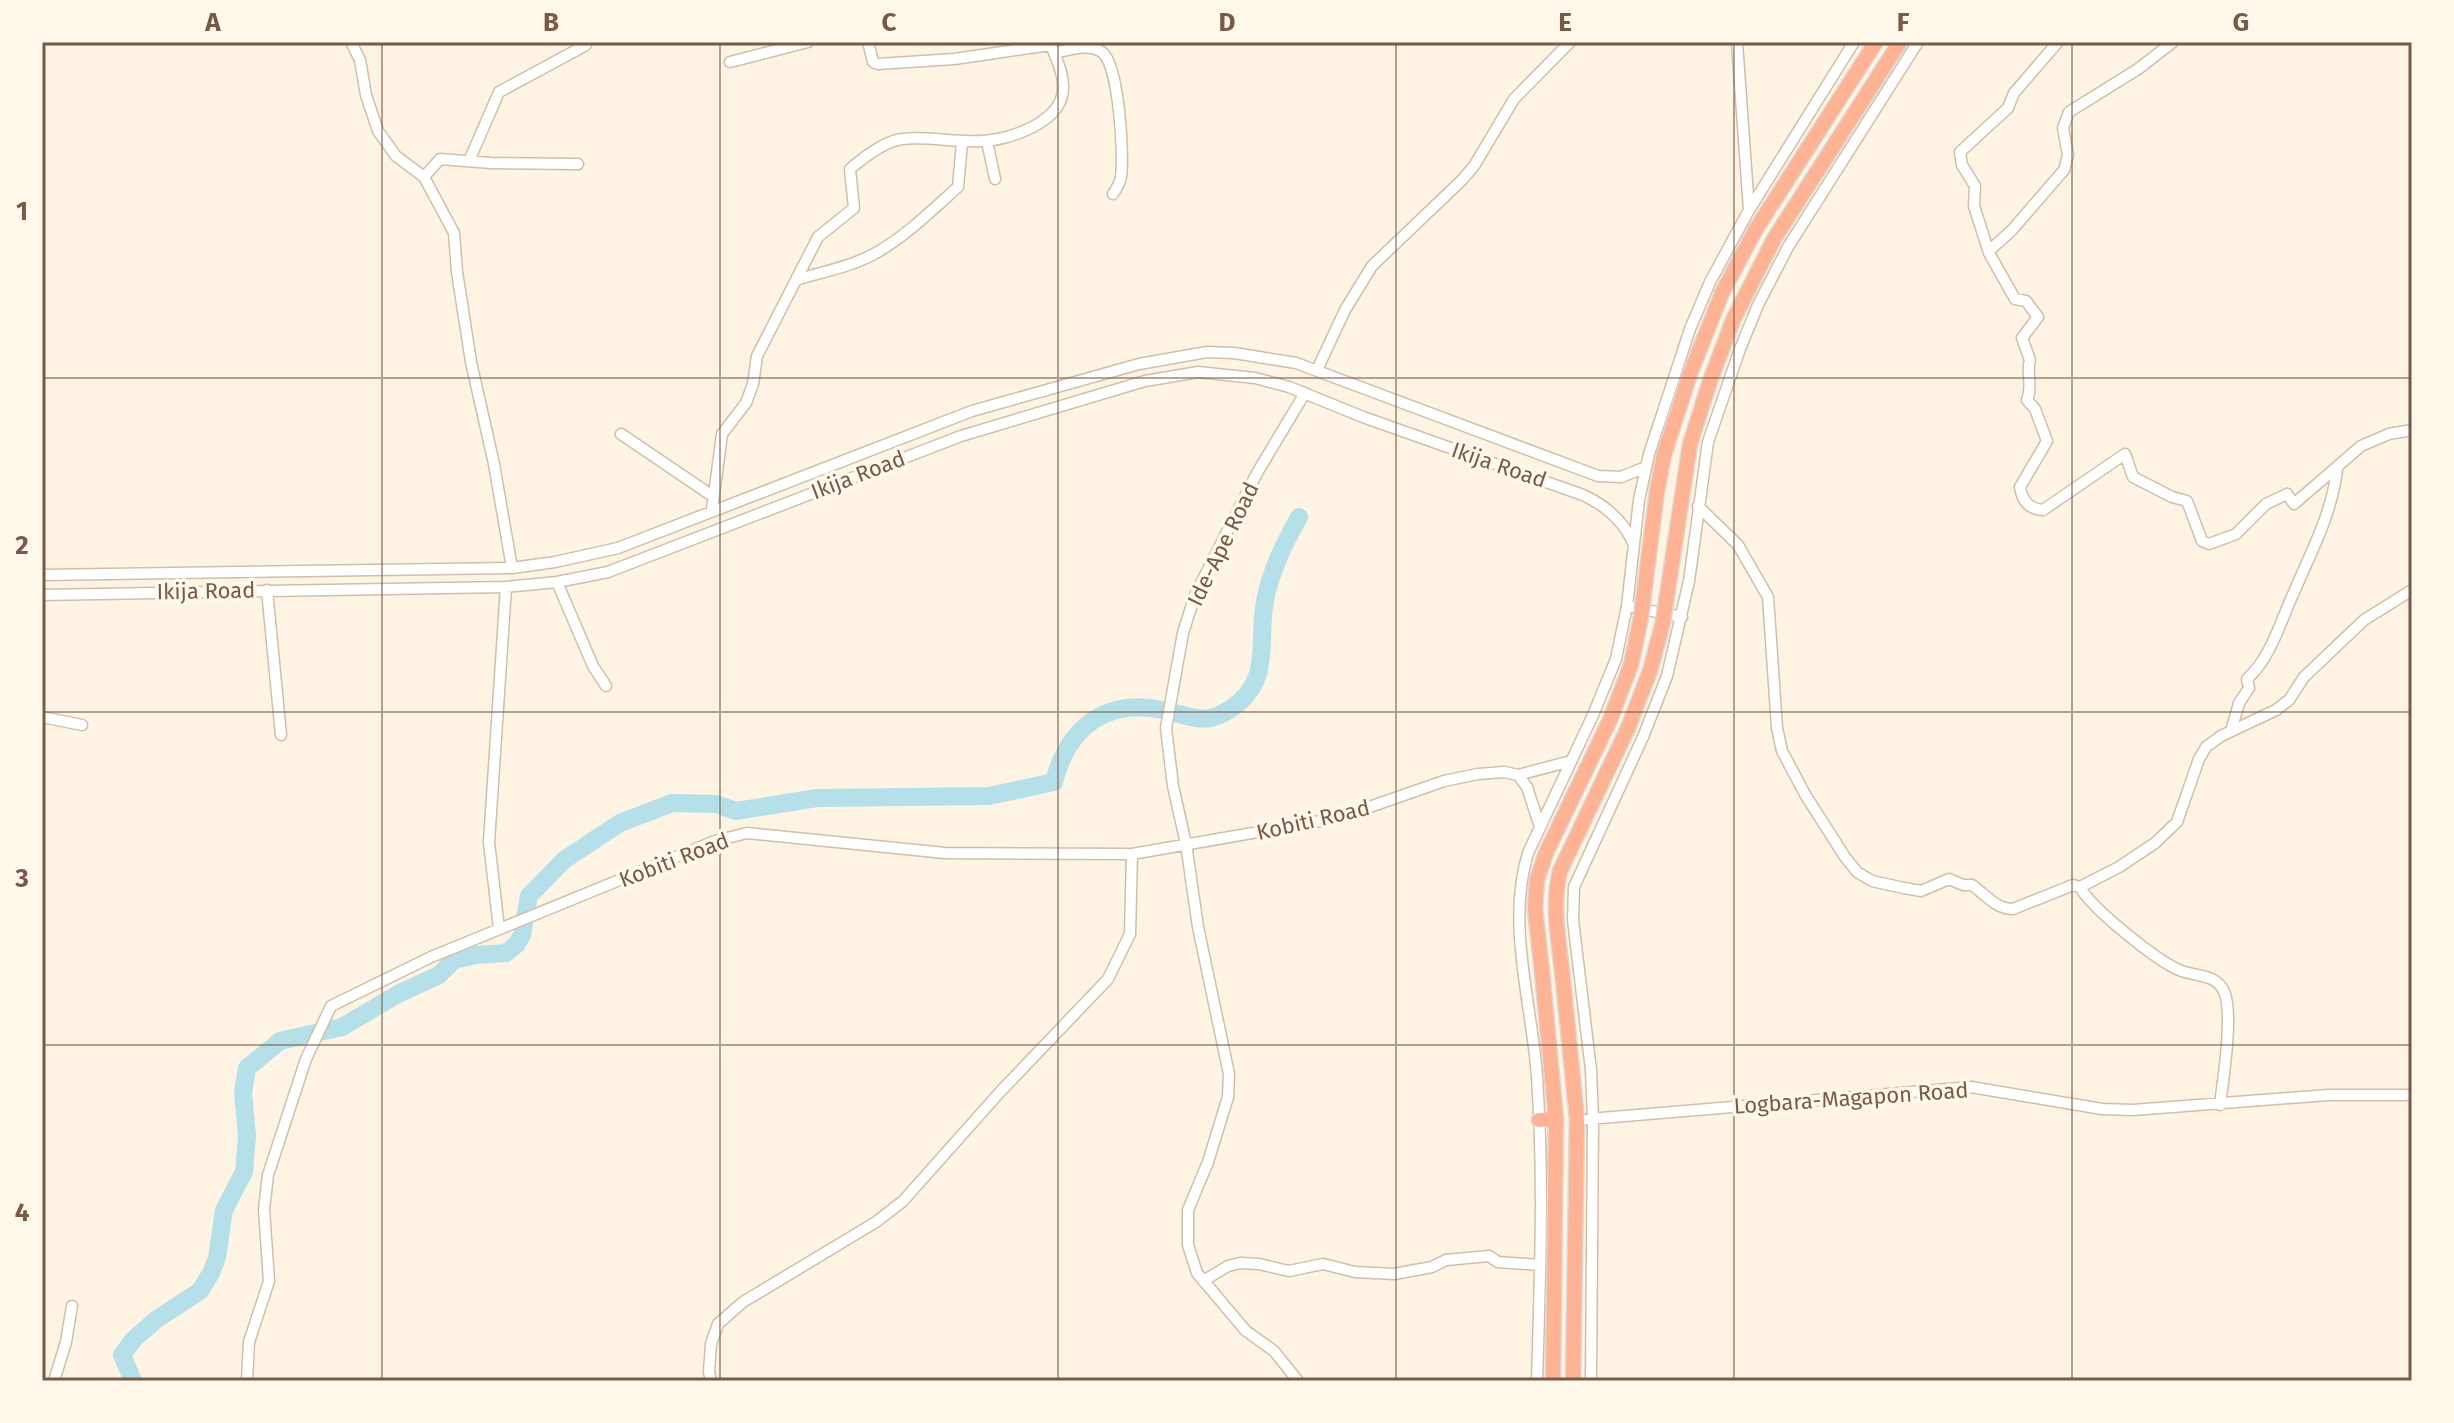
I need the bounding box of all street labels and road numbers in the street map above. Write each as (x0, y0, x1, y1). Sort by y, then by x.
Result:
street label: Ikija Road (1448, 436, 1550, 494)
street label: Ikija Road (807, 445, 909, 505)
street label: Ide-Ape Road (1181, 478, 1265, 610)
street label: Ikija Road (156, 577, 256, 605)
street label: Kobiti Road (1254, 794, 1372, 846)
street label: Kobiti Road (615, 827, 733, 893)
street label: Logbara-Magapon Road (1733, 1076, 1969, 1120)

